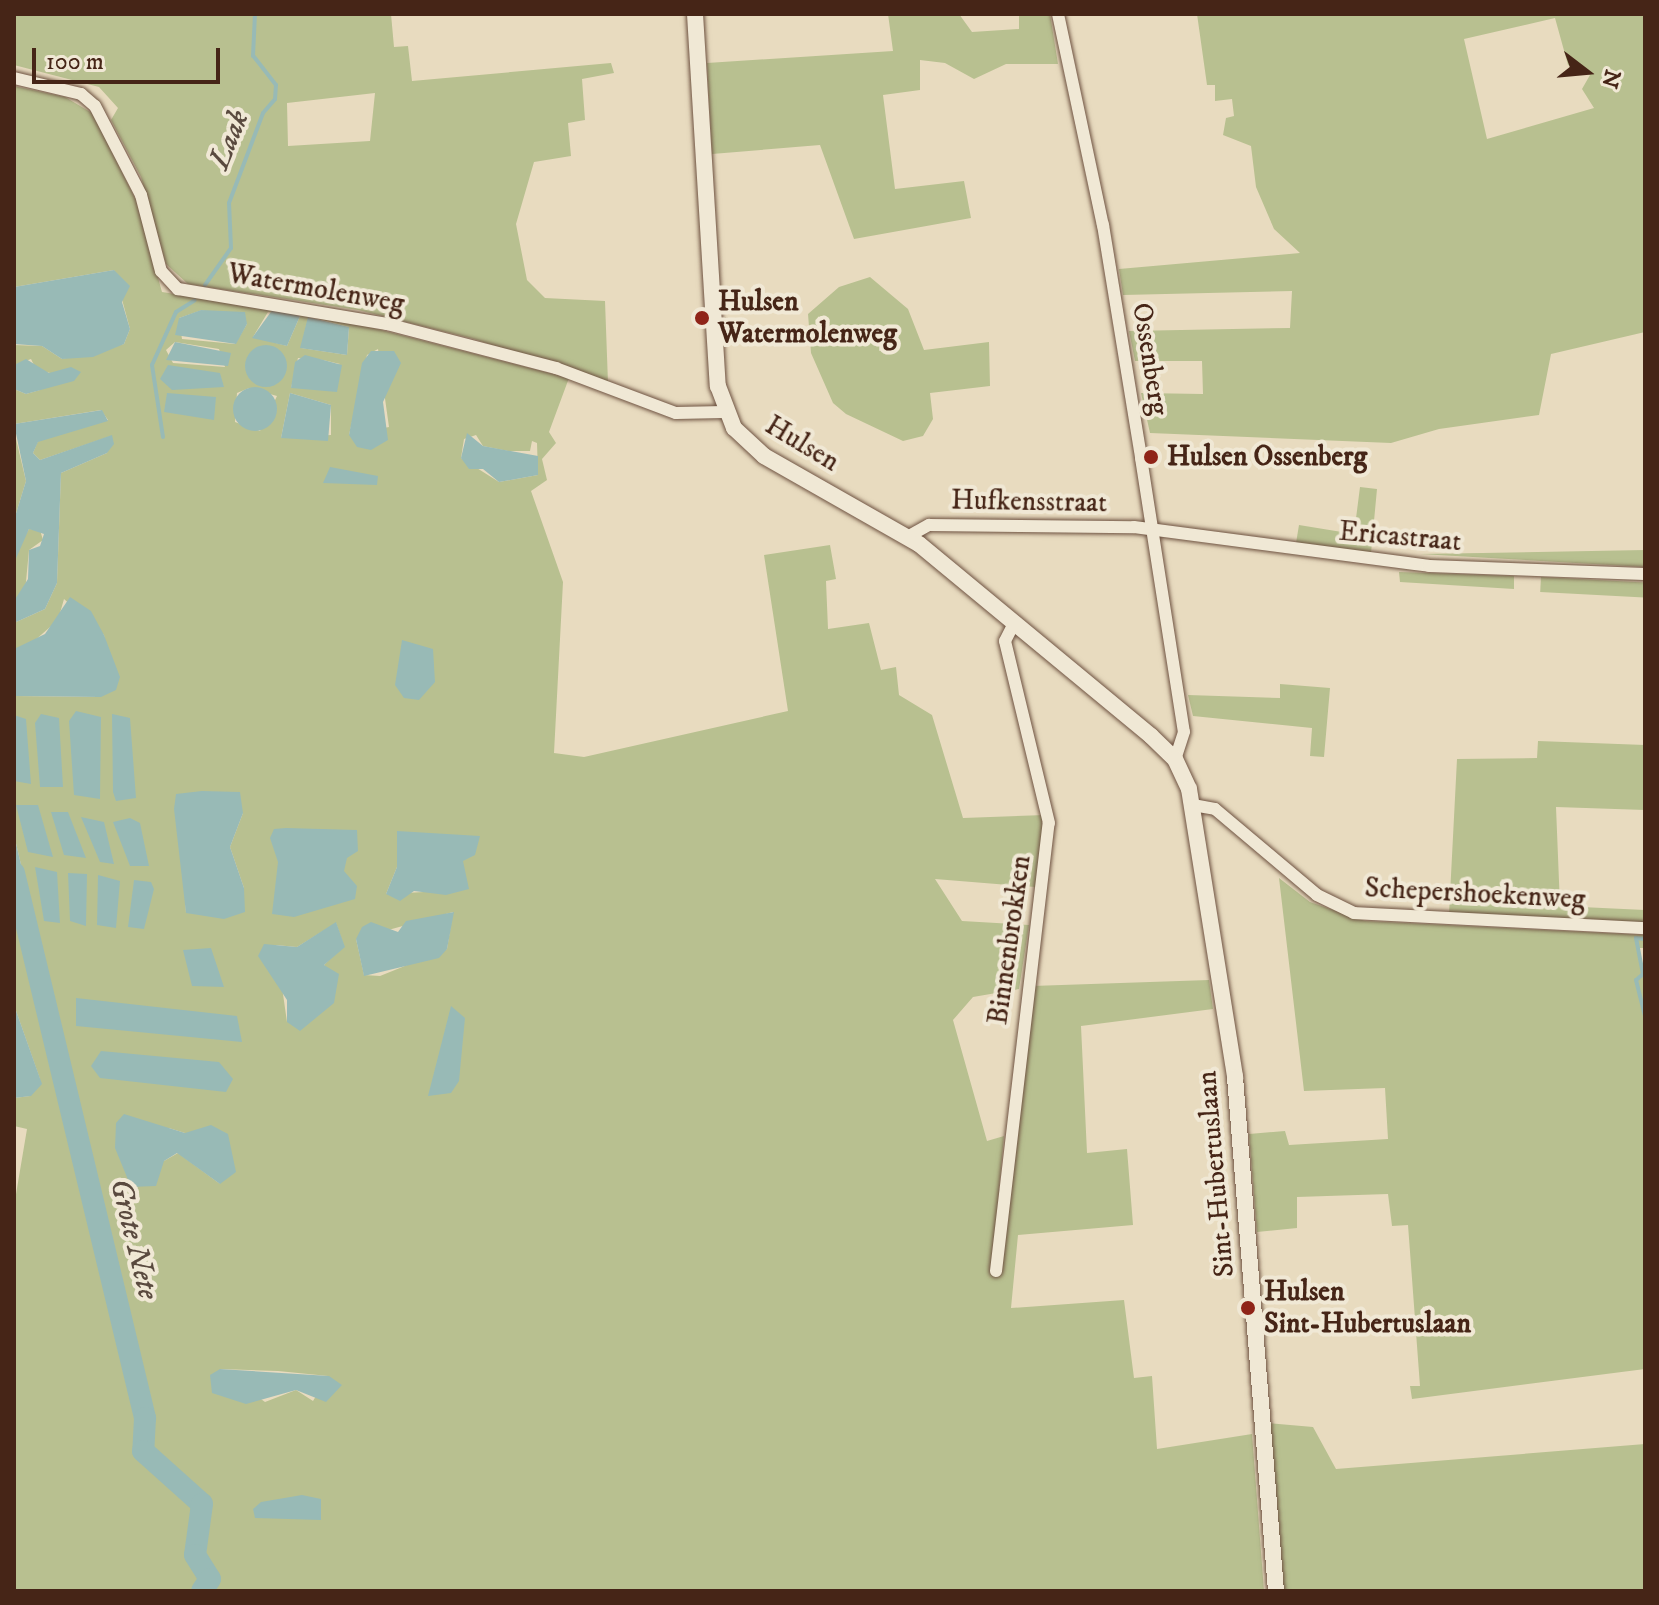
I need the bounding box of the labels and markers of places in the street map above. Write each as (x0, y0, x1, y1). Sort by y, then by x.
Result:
place label: Hulsen Watermolenweg (718, 285, 897, 351)
marker: Hulsen Watermolenweg (693, 309, 711, 327)
place label: Hulsen Ossenberg (1167, 440, 1367, 474)
marker: Hulsen Ossenberg (1142, 448, 1160, 466)
place label: Hulsen Sint-Hubertuslaan (1264, 1275, 1471, 1341)
marker: Hulsen Sint-Hubertuslaan (1239, 1299, 1257, 1317)

